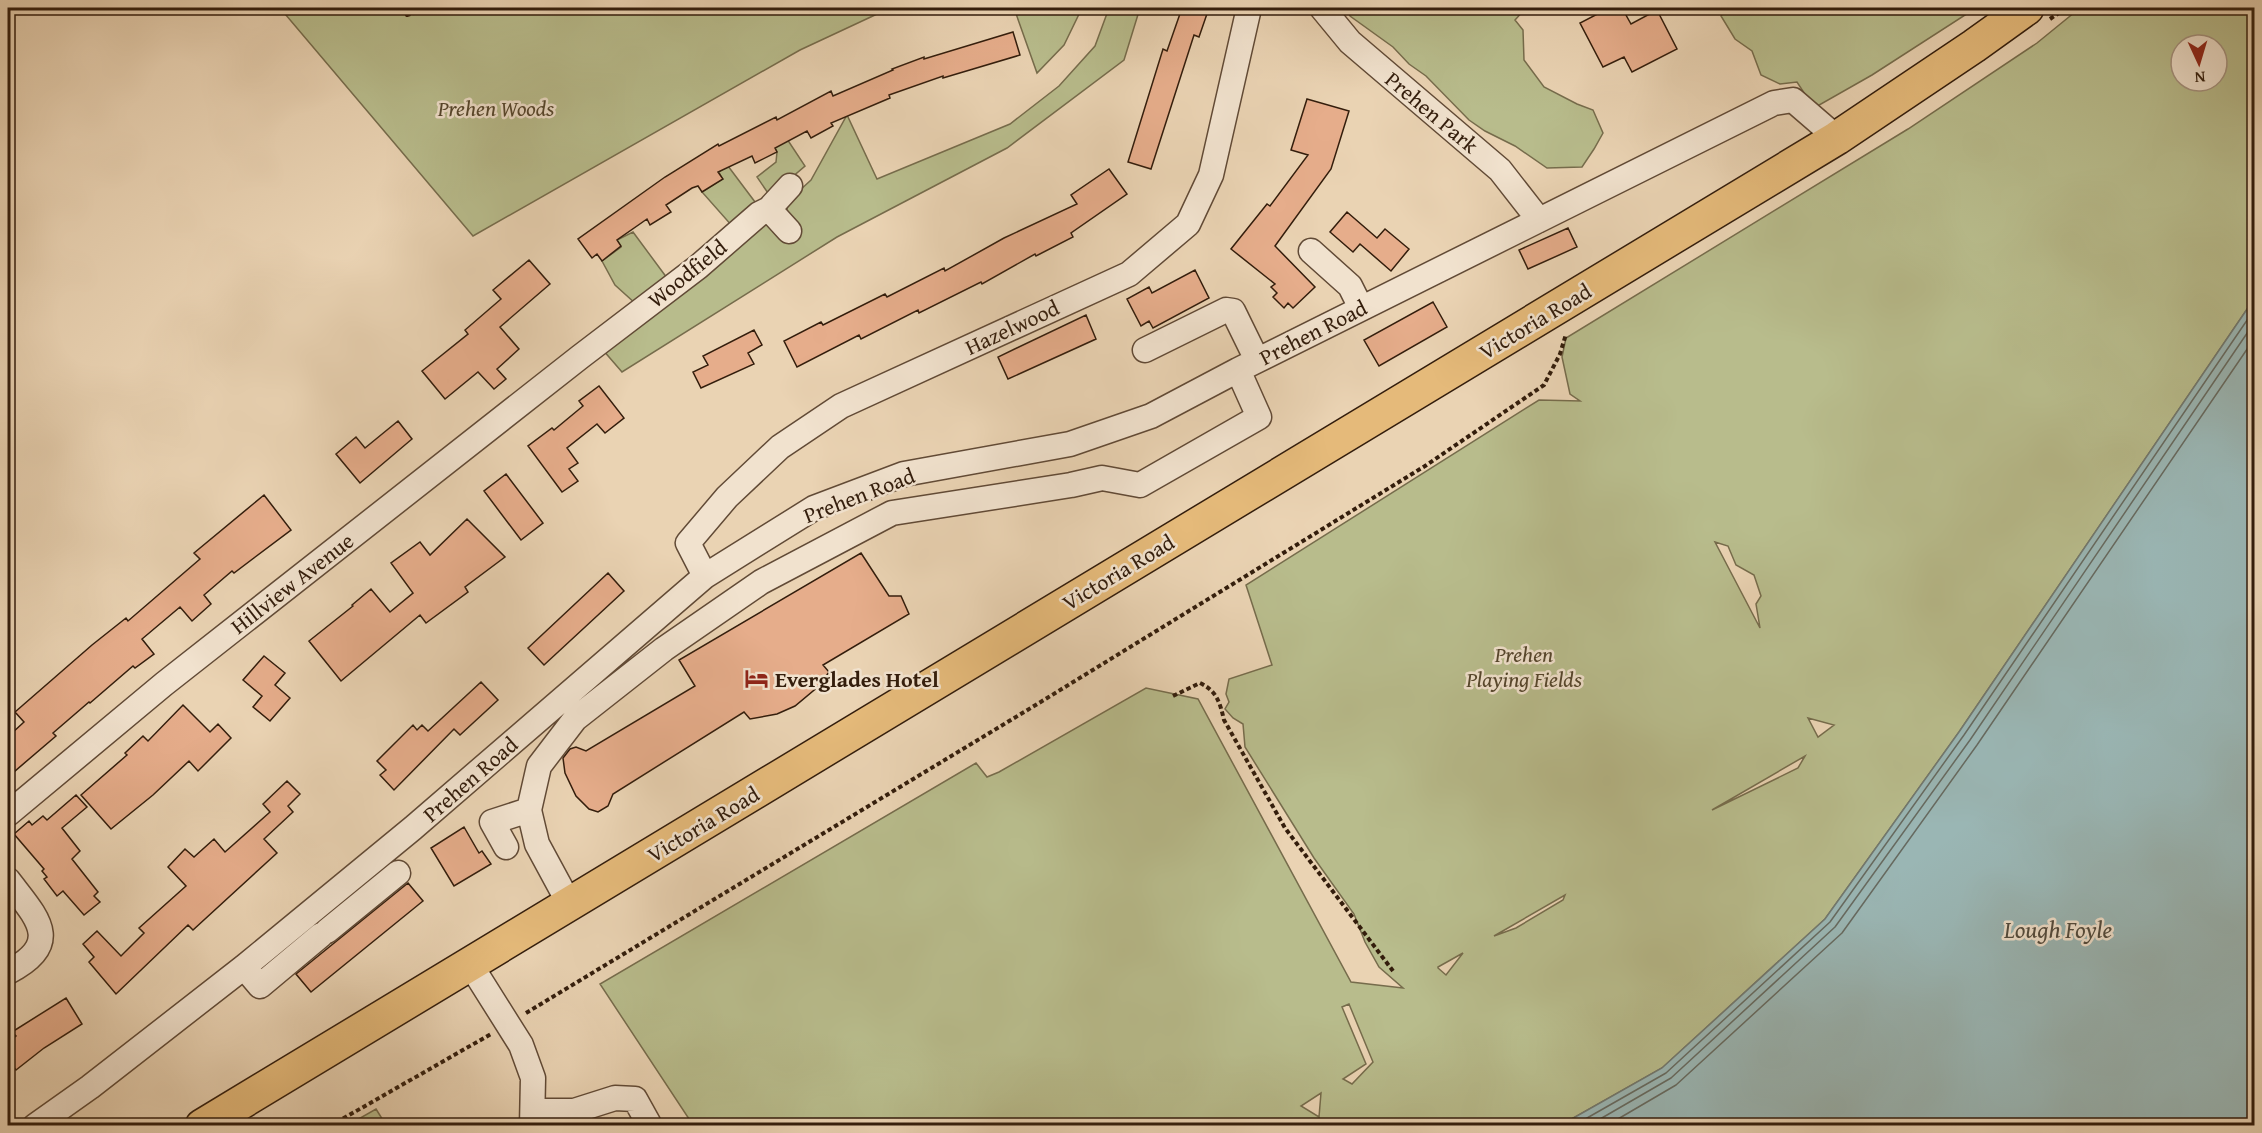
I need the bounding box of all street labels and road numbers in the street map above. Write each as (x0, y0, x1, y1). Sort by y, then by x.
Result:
street label: Prehen Park (1378, 63, 1486, 161)
street label: Woodfield (641, 231, 734, 315)
street label: Victoria Road (1473, 275, 1597, 367)
street label: Hazelwood (960, 291, 1065, 363)
street label: Prehen Road (1254, 291, 1373, 373)
street label: Prehen Road (799, 459, 919, 531)
street label: Hillview Avenue (224, 525, 360, 641)
street label: Victoria Road (1056, 526, 1180, 618)
street label: Prehen Road (415, 728, 525, 829)
street label: Victoria Road (641, 778, 765, 870)

